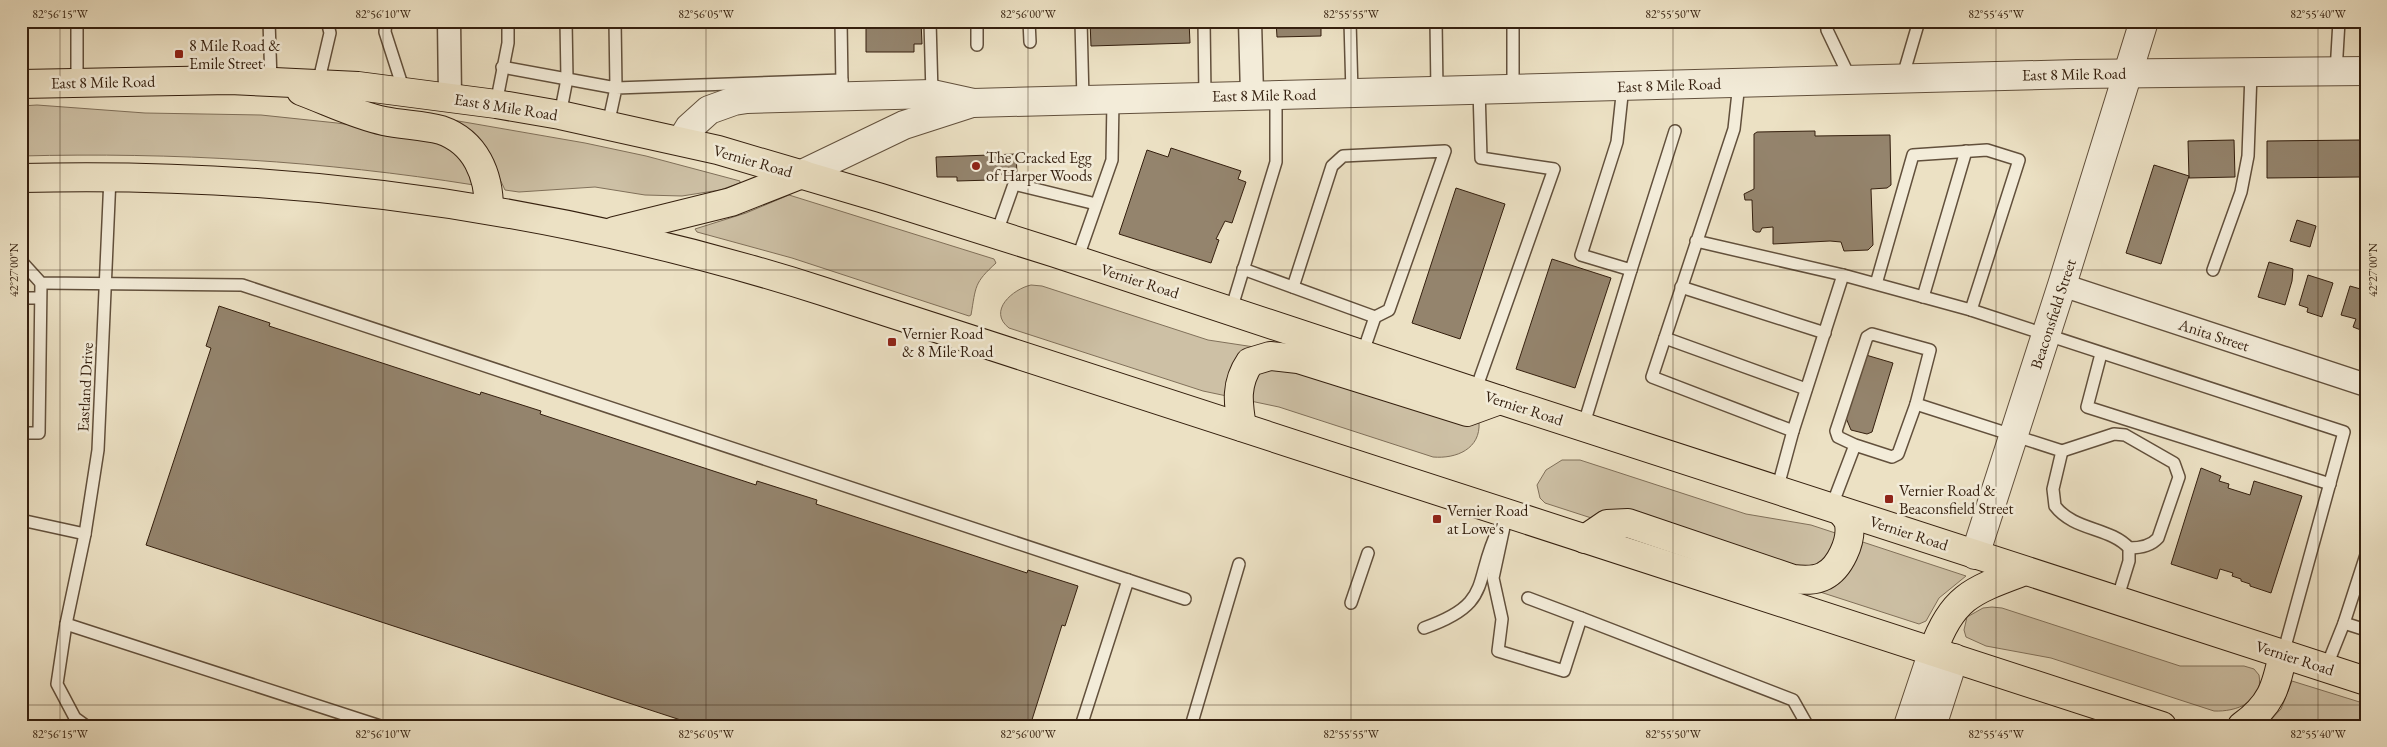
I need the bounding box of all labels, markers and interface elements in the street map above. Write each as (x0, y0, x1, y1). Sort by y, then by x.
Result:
text: 82°56'15"W (32, 6, 89, 22)
text: 82°56'10"W (355, 6, 412, 22)
text: 82°56'05"W (678, 6, 735, 22)
text: 82°56'00"W (1000, 6, 1057, 22)
text: 82°55'55"W (1323, 6, 1380, 22)
text: 82°55'50"W (1645, 6, 1702, 22)
text: 82°55'45"W (1968, 6, 2025, 22)
text: 82°55'40"W (2290, 6, 2347, 22)
place label: 8 Mile Road & Emile Street (189, 35, 280, 74)
marker: 8 Mile Road & Emile Street (173, 48, 185, 60)
street label: East 8 Mile Road (2022, 63, 2127, 85)
street label: East 8 Mile Road (51, 71, 156, 93)
street label: East 8 Mile Road (1616, 73, 1722, 97)
street label: East 8 Mile Road (1212, 84, 1317, 106)
street label: East 8 Mile Road (453, 88, 560, 126)
street label: Vernier Road (711, 140, 796, 183)
place label: The Cracked Egg of Harper Woods (986, 147, 1093, 186)
marker: The Cracked Egg of Harper Woods (970, 160, 982, 172)
text: 42°27'00"N (6, 243, 22, 297)
text: 42°27'00"N (2365, 243, 2381, 297)
street label: Beaconsfield Street (2025, 256, 2081, 372)
street label: Vernier Road (1098, 258, 1183, 304)
street label: Anita Street (2175, 313, 2252, 356)
place label: Vernier Road & 8 Mile Road (902, 323, 994, 362)
marker: Vernier Road & 8 Mile Road (886, 336, 898, 348)
street label: Eastland Drive (72, 342, 98, 432)
street label: Vernier Road (1482, 385, 1567, 431)
place label: Vernier Road & Beaconsfield Street (1899, 480, 2014, 519)
marker: Vernier Road & Beaconsfield Street (1883, 493, 1895, 505)
place label: Vernier Road at Lowe's (1447, 500, 1529, 539)
street label: Vernier Road (1867, 510, 1952, 556)
marker: Vernier Road at Lowe's (1431, 513, 1443, 525)
street label: Vernier Road (2253, 635, 2338, 681)
text: 82°56'15"W (32, 726, 89, 742)
text: 82°56'10"W (355, 726, 412, 742)
text: 82°56'05"W (678, 726, 735, 742)
text: 82°56'00"W (1000, 726, 1057, 742)
text: 82°55'55"W (1323, 726, 1380, 742)
text: 82°55'50"W (1645, 726, 1702, 742)
text: 82°55'45"W (1968, 726, 2025, 742)
text: 82°55'40"W (2290, 726, 2347, 742)

